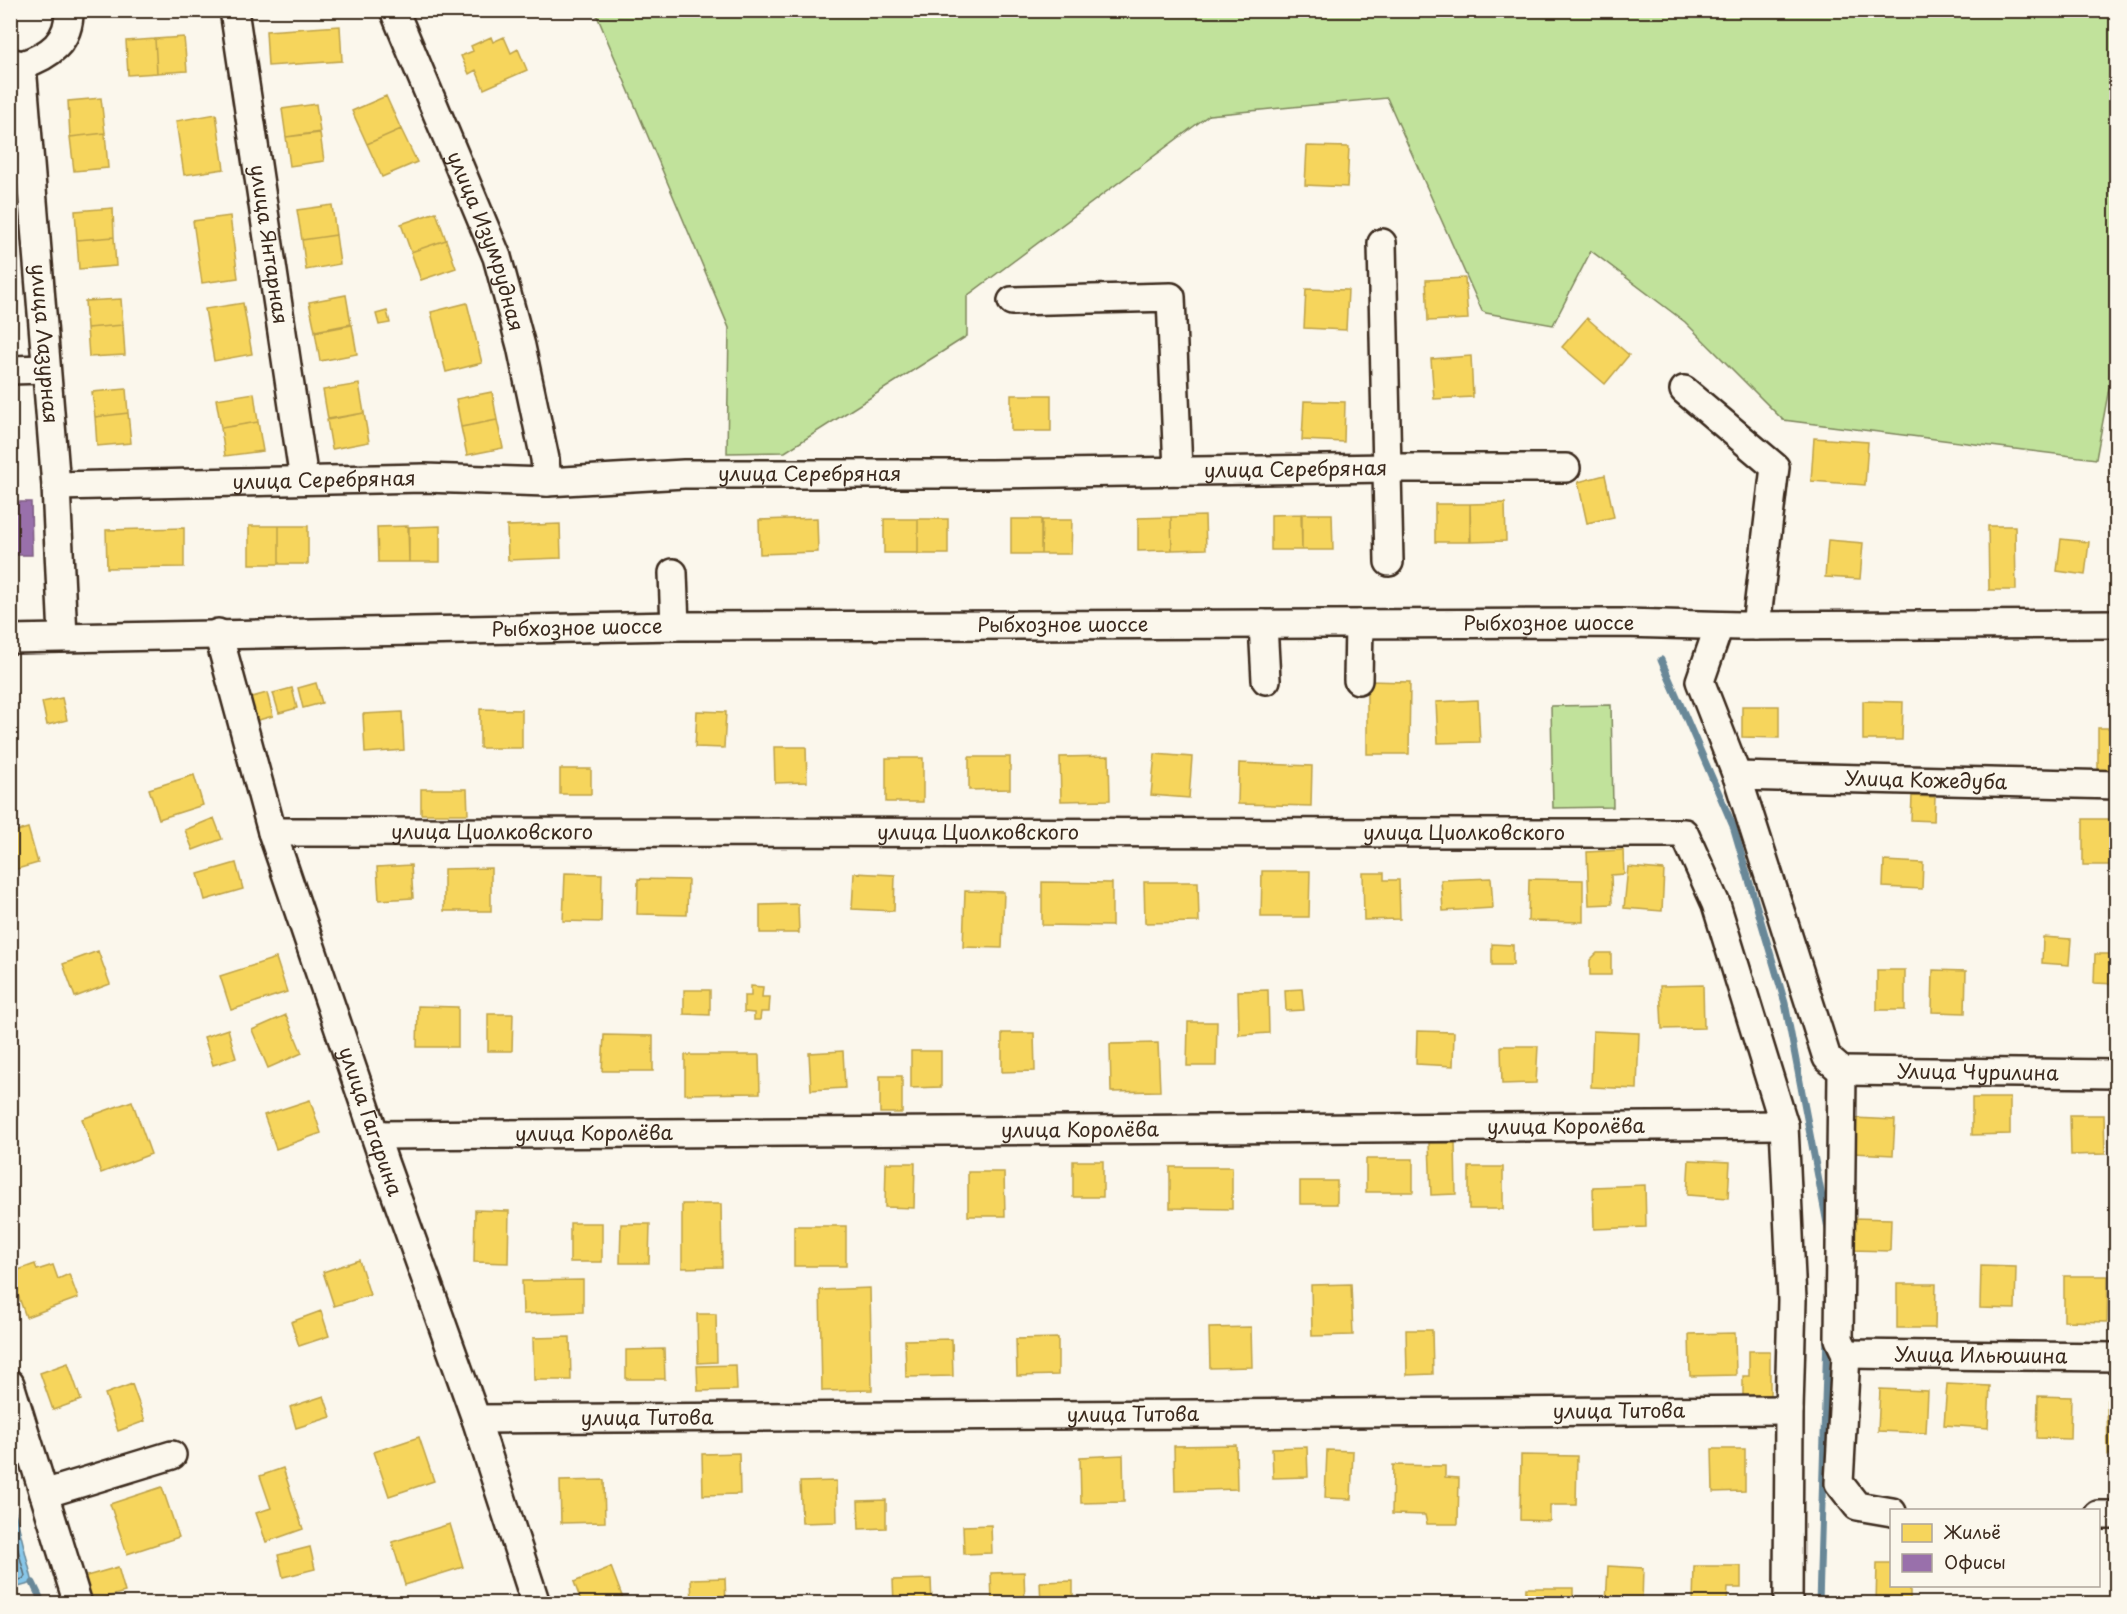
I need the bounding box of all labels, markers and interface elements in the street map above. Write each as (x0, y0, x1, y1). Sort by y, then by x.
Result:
street label: улица Изумрудная (440, 146, 532, 334)
street label: улица Янтарная (243, 162, 297, 326)
street label: улица Лазурная (24, 263, 67, 425)
street label: улица Серебряная (1204, 452, 1387, 485)
street label: улица Серебряная (718, 458, 901, 488)
street label: улица Серебряная (232, 462, 416, 496)
street label: Рыбхозное шоссе (1463, 607, 1635, 638)
street label: Рыбхозное шоссе (977, 609, 1148, 639)
street label: Рыбхозное шоссе (491, 610, 663, 644)
street label: Улица Кожедуба (1844, 763, 2008, 796)
street label: улица Циолковского (391, 816, 593, 846)
street label: улица Циолковского (877, 816, 1079, 847)
street label: улица Циолковского (1363, 817, 1565, 847)
street label: улица Гагарина (332, 1042, 411, 1200)
street label: Улица Чурилина (1897, 1056, 2059, 1087)
street label: улица Королёва (1487, 1110, 1646, 1141)
street label: улица Королёва (1001, 1113, 1160, 1145)
street label: улица Королёва (515, 1117, 674, 1148)
street label: Улица Ильюшина (1894, 1339, 2068, 1370)
street label: улица Титова (1553, 1395, 1686, 1426)
street label: улица Титова (1067, 1398, 1200, 1429)
street label: улица Титова (581, 1401, 714, 1432)
legend (1890, 1509, 2100, 1587)
text: Жильё (1943, 1518, 2001, 1545)
text: Офисы (1944, 1548, 2006, 1575)

